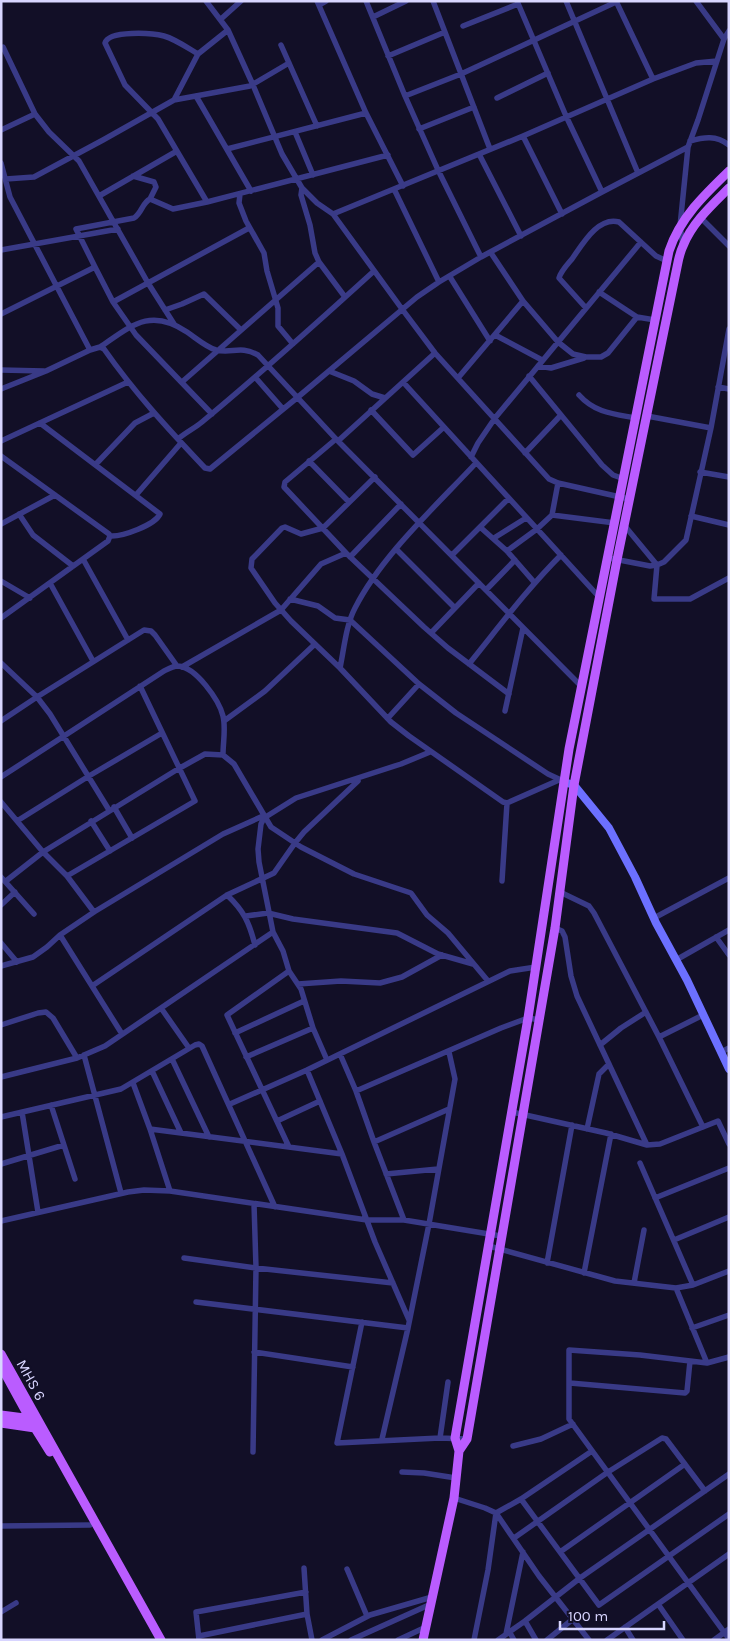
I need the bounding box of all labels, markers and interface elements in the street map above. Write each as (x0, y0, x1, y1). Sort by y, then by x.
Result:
street label: MHS 6 (12, 1356, 50, 1404)
scale bar (560, 1598, 664, 1630)
text: 100 m (568, 1607, 608, 1625)

